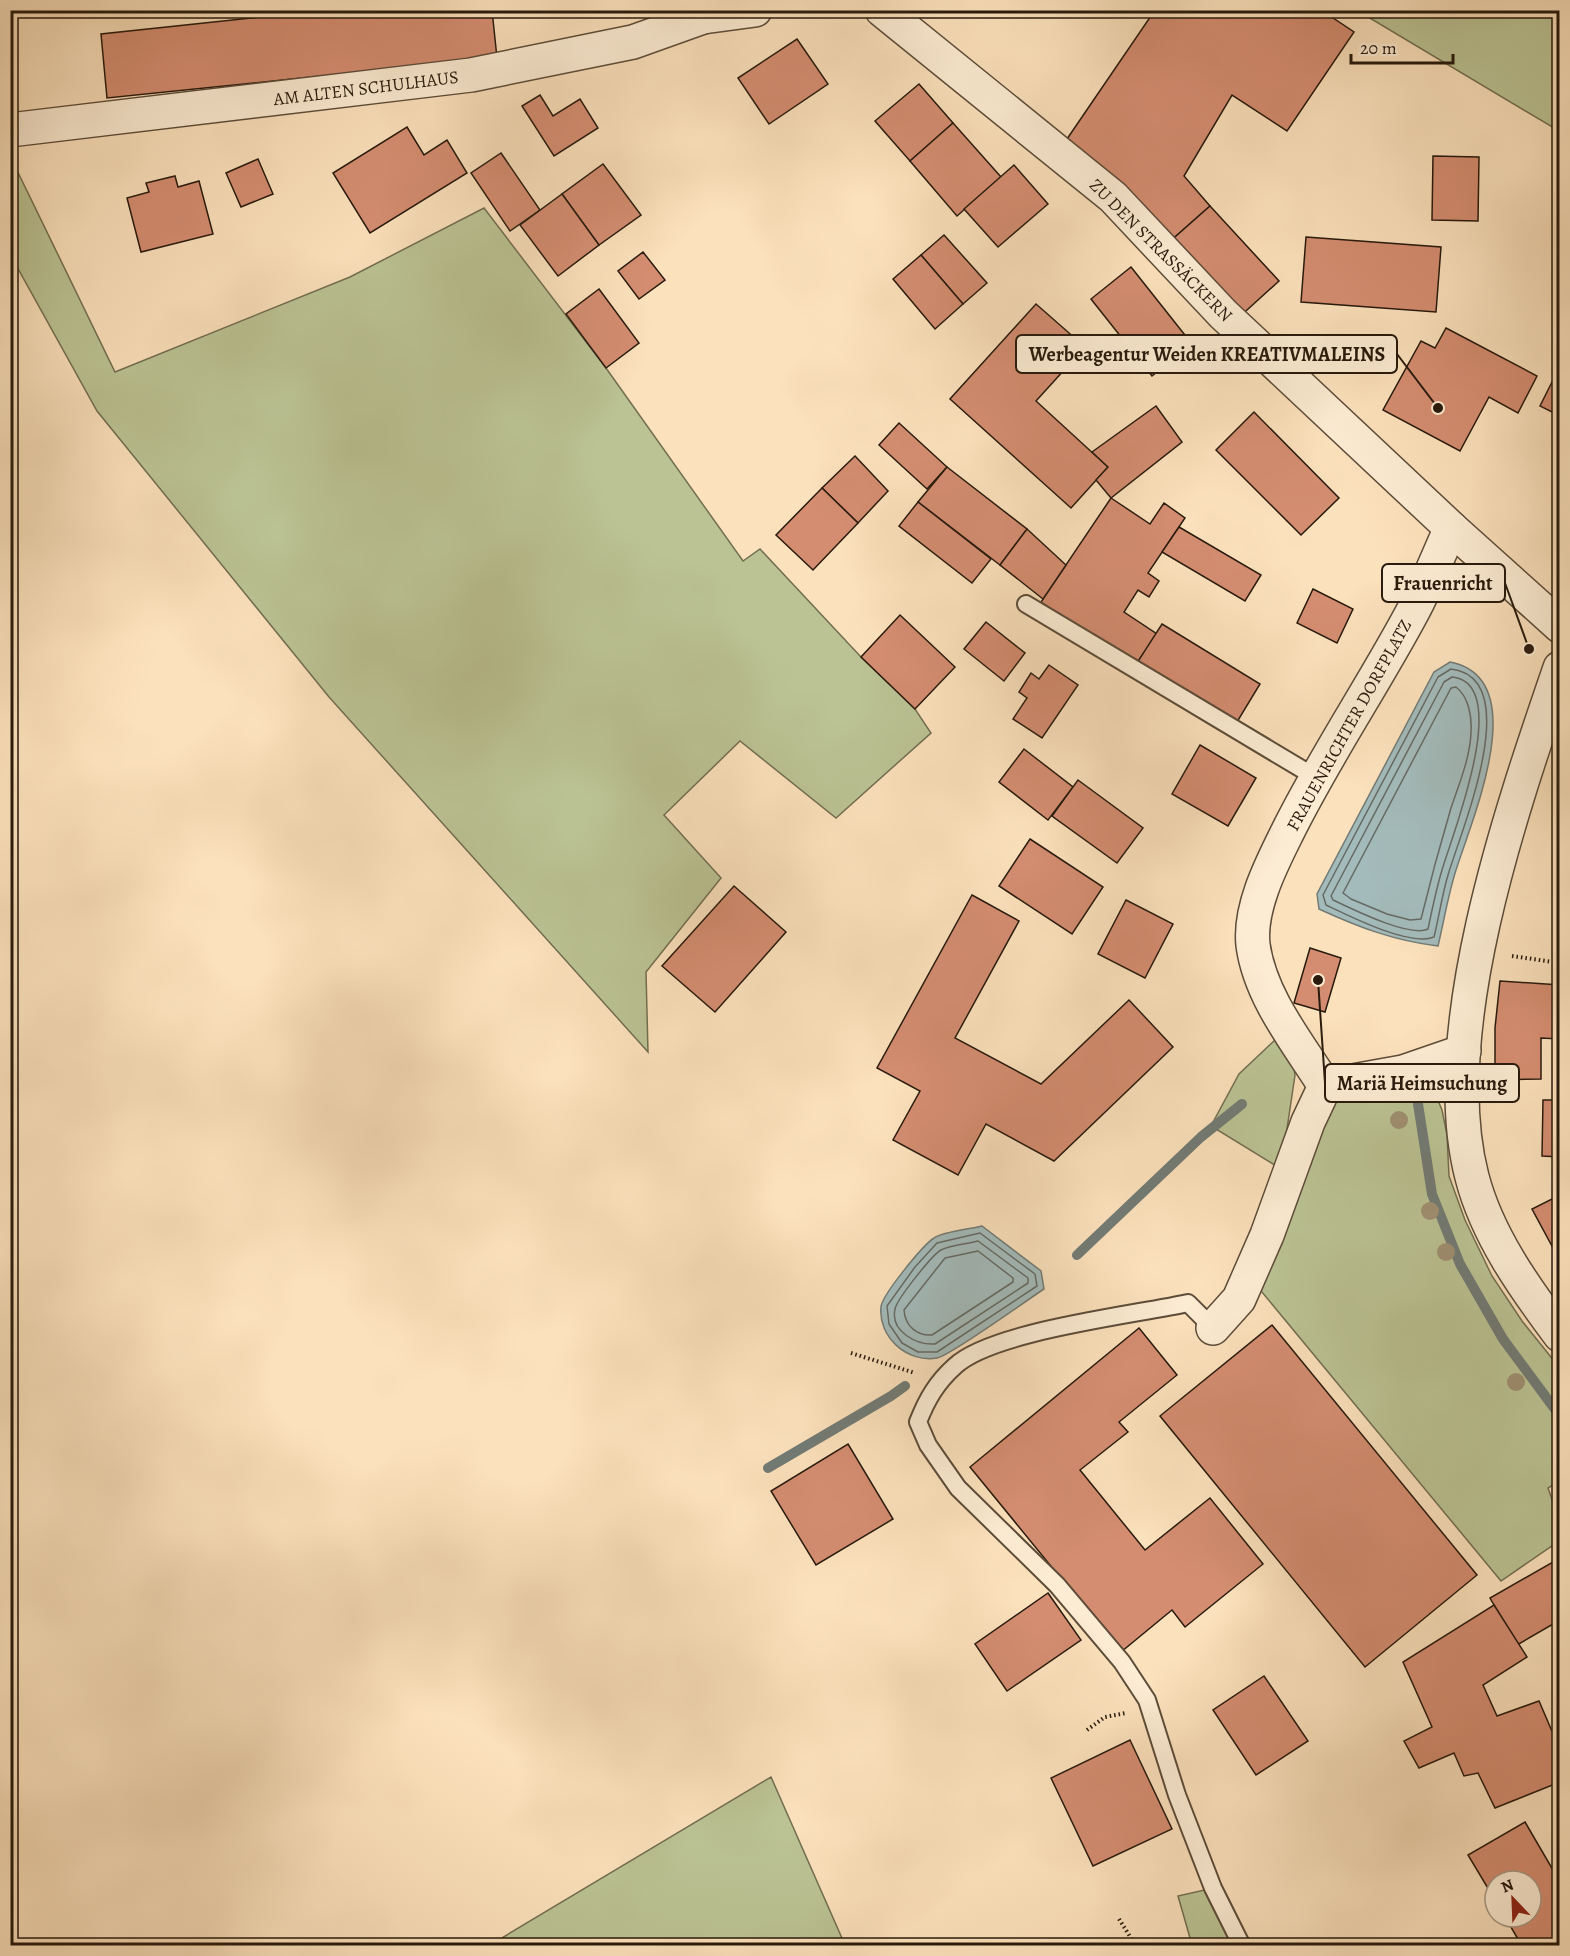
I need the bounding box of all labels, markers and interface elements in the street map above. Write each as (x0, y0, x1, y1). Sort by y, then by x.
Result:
scale bar (1351, 27, 1453, 65)
text: 20 m (1360, 36, 1397, 60)
street label: AM ALTEN SCHULHAUS (271, 65, 460, 111)
street label: ZU DEN STRASSÄCKERN (1084, 173, 1238, 327)
callout: Werbeagentur Weiden KREATIVMALEINS (1016, 335, 1397, 373)
text: Werbeagentur Weiden KREATIVMALEINS (1028, 341, 1385, 368)
callout: Frauenricht (1382, 564, 1505, 602)
text: Frauenricht (1393, 570, 1493, 597)
street label: FRAUENRICHTER DORFPLATZ (1281, 615, 1417, 835)
callout: Mariä Heimsuchung (1325, 1064, 1519, 1102)
text: Mariä Heimsuchung (1337, 1070, 1508, 1097)
north arrow (1483, 1869, 1543, 1929)
text: N (1498, 1874, 1518, 1899)

